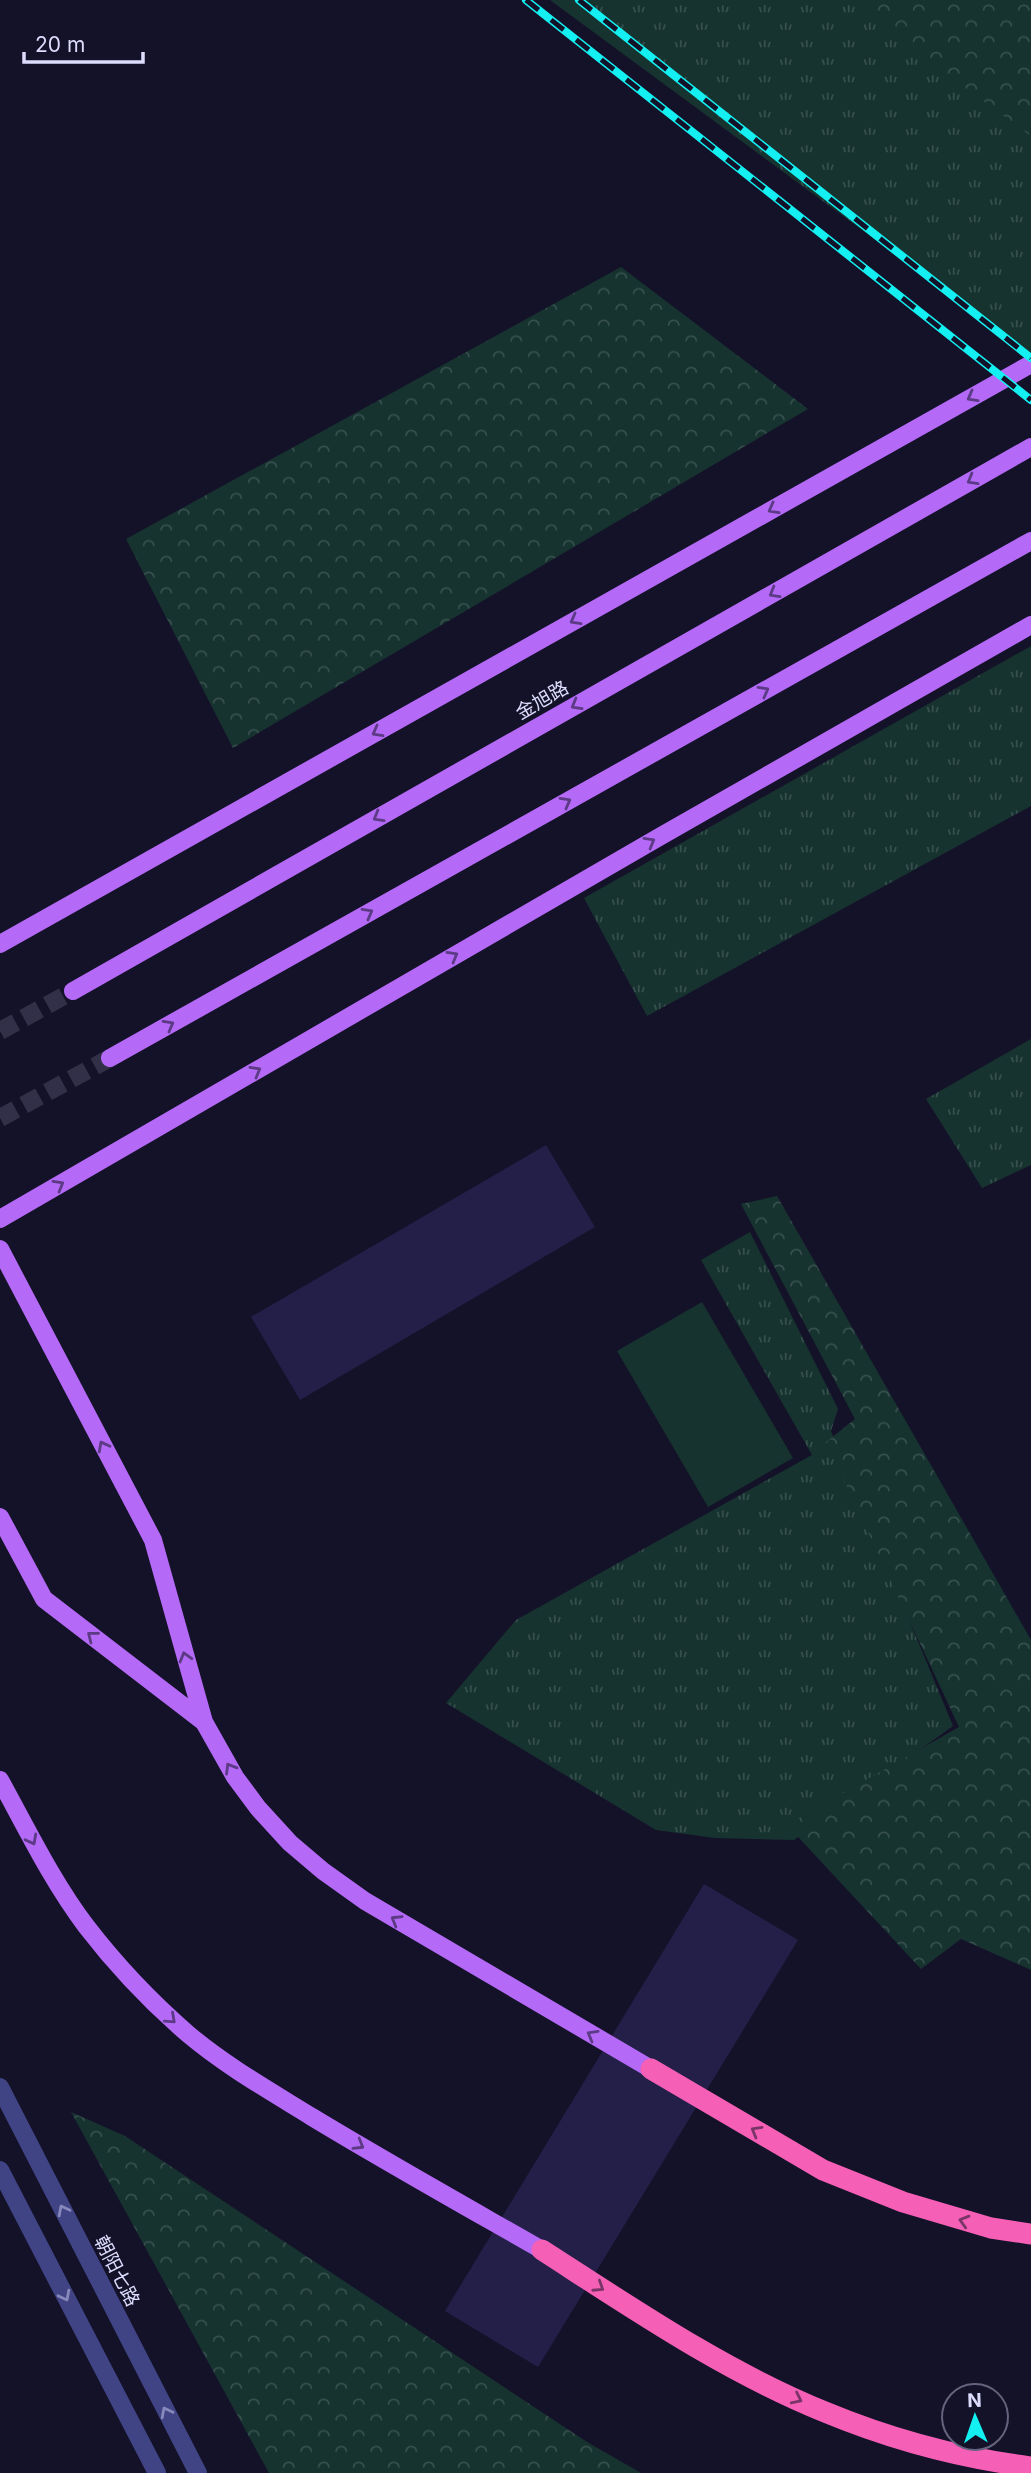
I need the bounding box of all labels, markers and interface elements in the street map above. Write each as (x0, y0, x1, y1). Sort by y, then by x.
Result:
scale bar (24, 21, 144, 65)
text: 20 m (35, 32, 85, 57)
one-way arrow (966, 389, 979, 402)
one-way arrow (966, 472, 979, 485)
one-way arrow (768, 501, 781, 514)
one-way arrow (768, 585, 781, 598)
one-way arrow (570, 612, 582, 625)
street label: 金旭路 (512, 676, 572, 724)
one-way arrow (757, 686, 770, 699)
one-way arrow (571, 697, 583, 710)
one-way arrow (372, 724, 384, 737)
one-way arrow (559, 797, 571, 810)
one-way arrow (373, 809, 385, 822)
one-way arrow (642, 837, 655, 850)
one-way arrow (360, 908, 373, 921)
one-way arrow (445, 952, 458, 965)
one-way arrow (162, 1020, 174, 1033)
one-way arrow (248, 1066, 261, 1079)
one-way arrow (51, 1180, 64, 1193)
one-way arrow (98, 1441, 111, 1453)
one-way arrow (87, 1631, 99, 1644)
one-way arrow (179, 1651, 194, 1663)
one-way arrow (226, 1763, 239, 1776)
one-way arrow (24, 1833, 37, 1845)
one-way arrow (391, 1916, 404, 1929)
one-way arrow (163, 2010, 176, 2023)
one-way arrow (587, 2030, 600, 2043)
one-way arrow (751, 2126, 764, 2139)
one-way arrow (352, 2137, 365, 2150)
one-way arrow (57, 2205, 71, 2217)
one-way arrow (959, 2214, 971, 2229)
street label: 朝阳七路 (89, 2232, 145, 2310)
one-way arrow (591, 2279, 604, 2291)
one-way arrow (57, 2289, 71, 2301)
north arrow (940, 2382, 1010, 2452)
text: N (967, 2389, 982, 2412)
one-way arrow (790, 2391, 802, 2405)
one-way arrow (161, 2407, 175, 2419)

